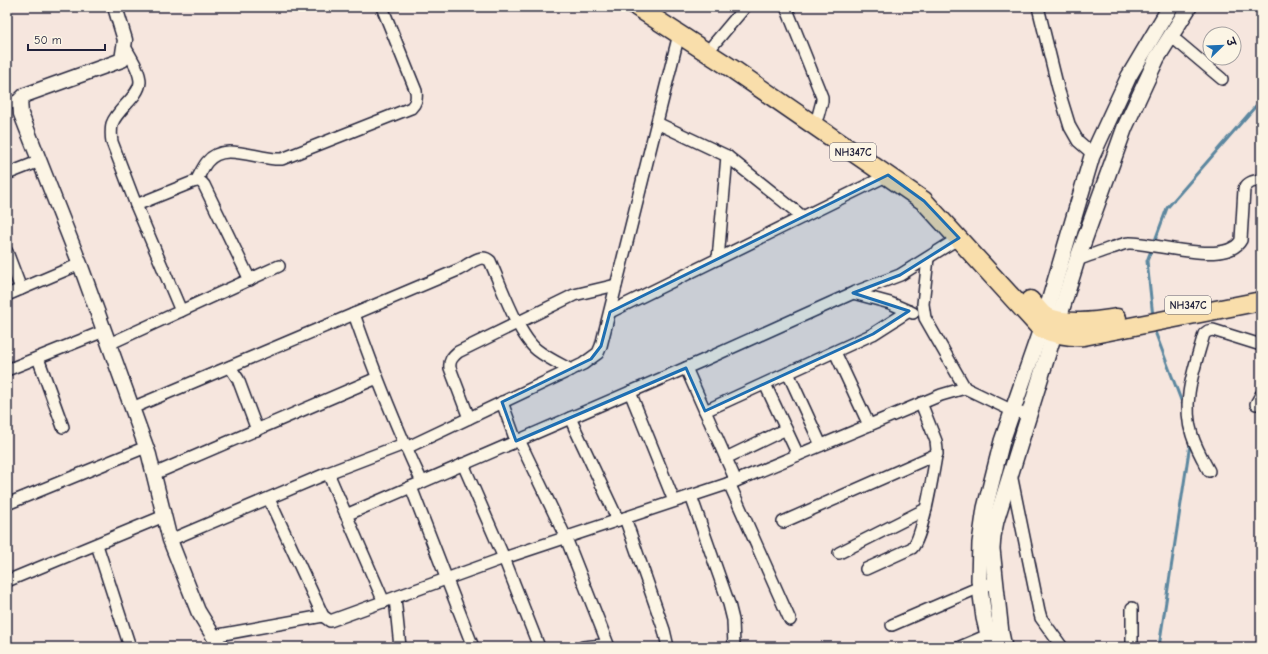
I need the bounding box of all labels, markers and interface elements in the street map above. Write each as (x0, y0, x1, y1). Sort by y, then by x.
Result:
scale bar (28, 26, 105, 52)
north arrow (1202, 26, 1242, 66)
text: 50 m (34, 33, 62, 47)
text: उ (1223, 35, 1239, 50)
road number: NH347C (830, 143, 876, 161)
road number: NH347C (1165, 296, 1211, 314)

